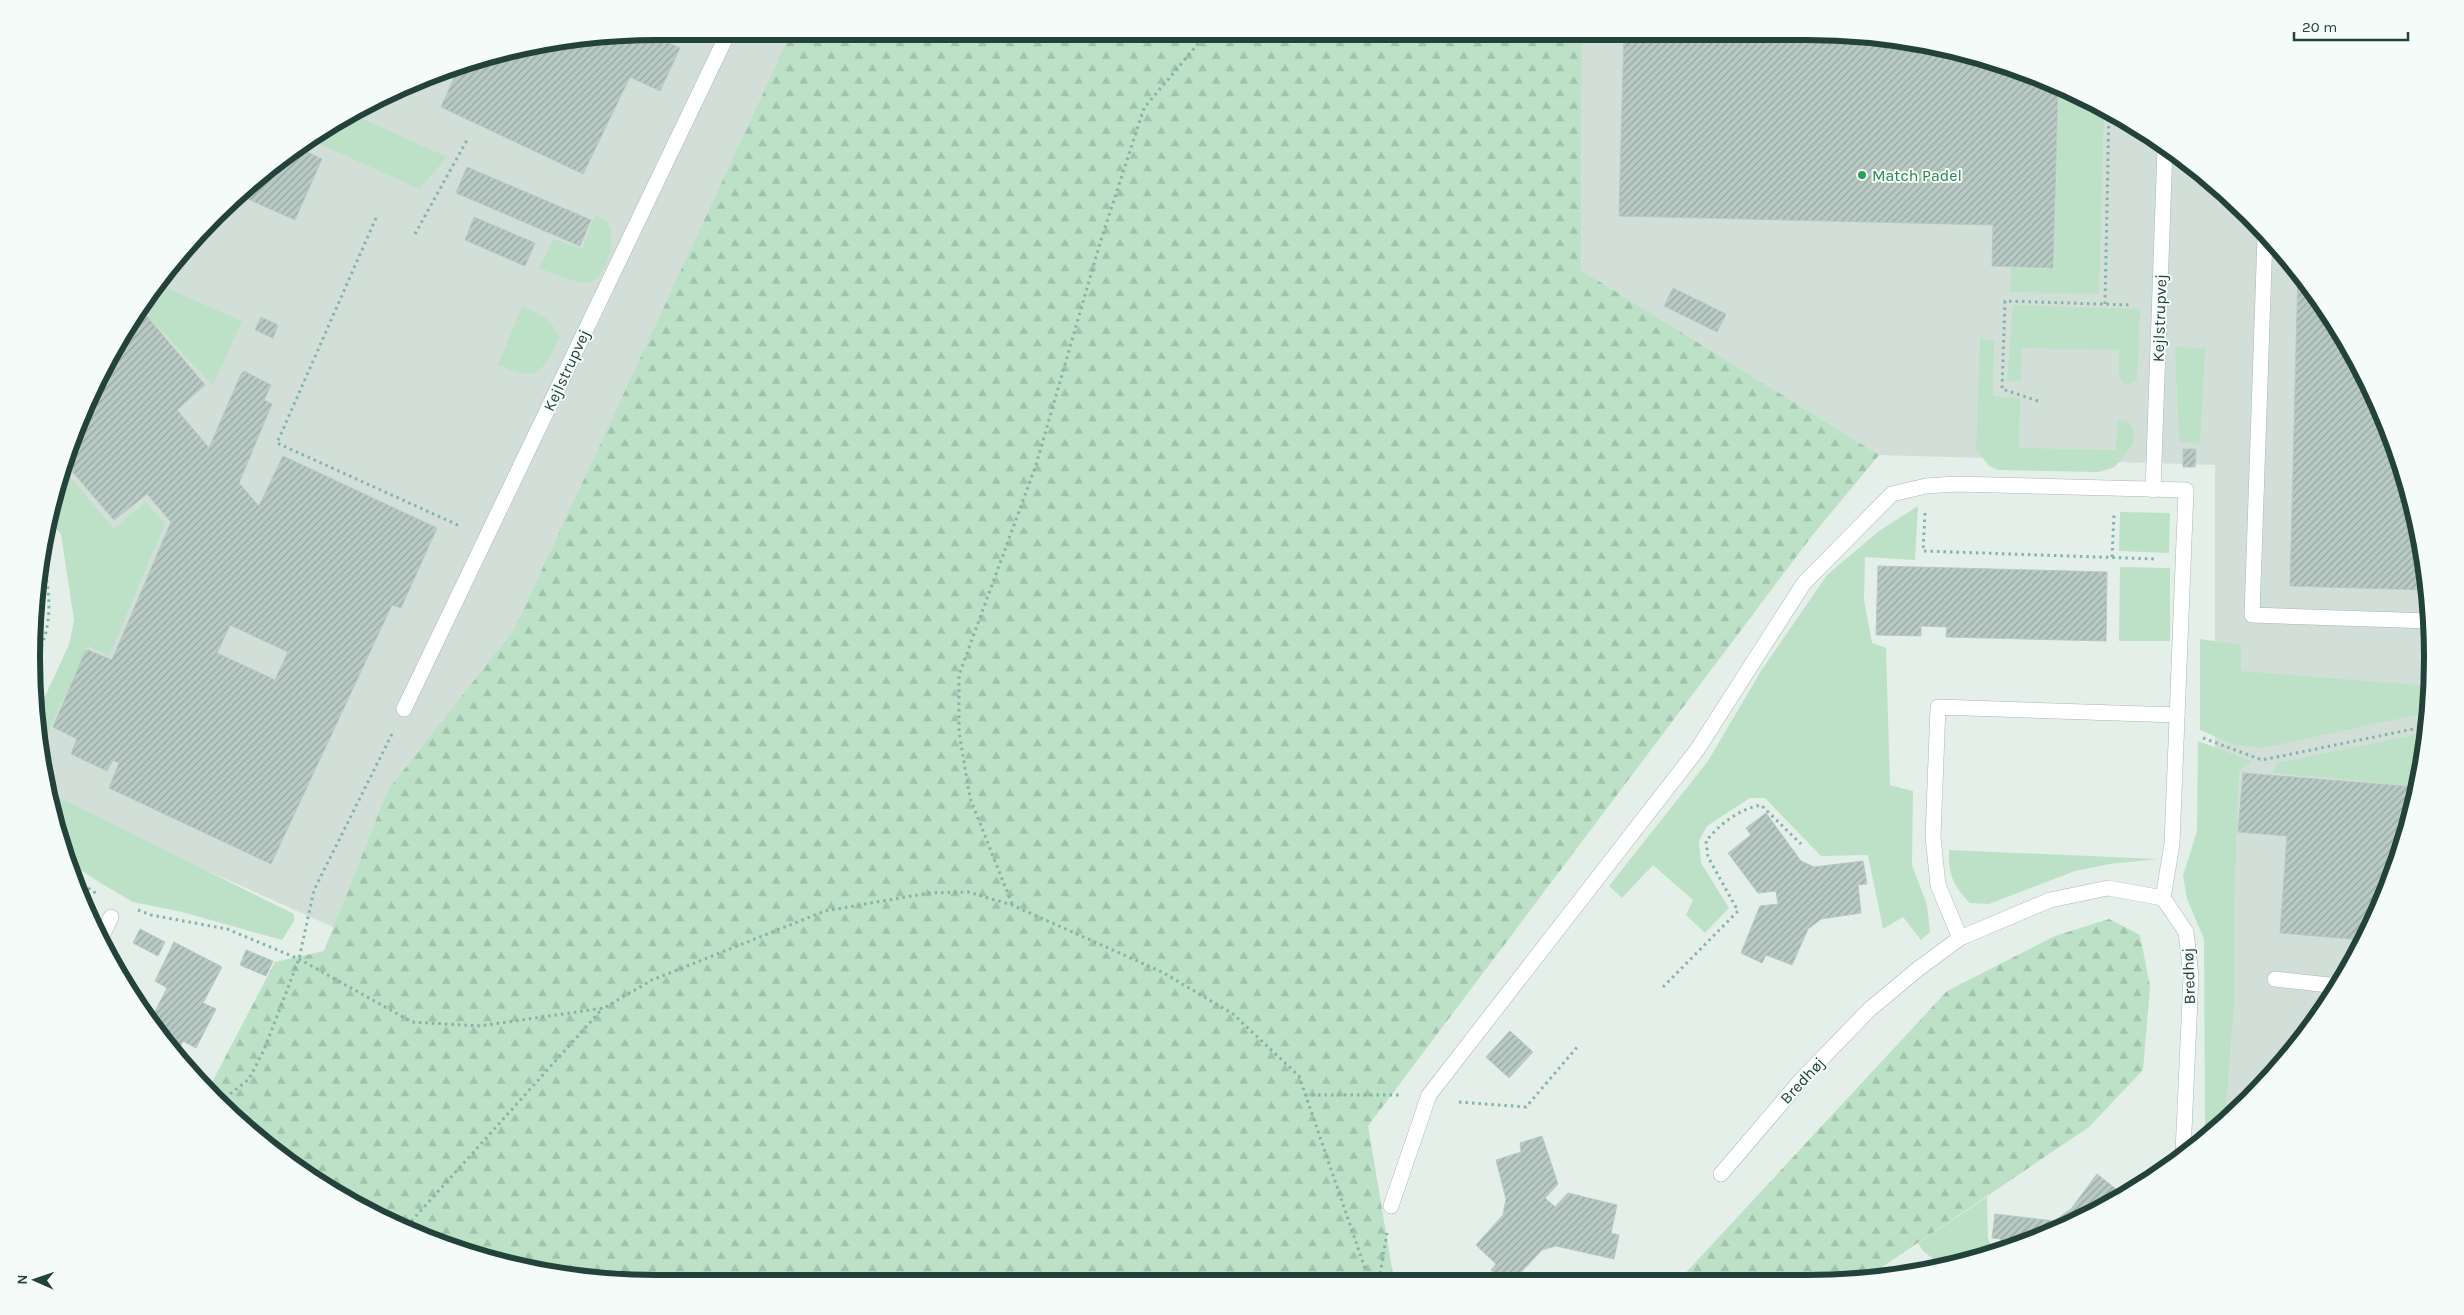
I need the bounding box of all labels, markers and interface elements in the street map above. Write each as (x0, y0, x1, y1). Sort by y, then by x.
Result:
scale bar (2294, 10, 2408, 42)
text: 20 m (2302, 18, 2337, 36)
place label: Match Padel (1872, 166, 1962, 185)
marker: Match Padel (1856, 169, 1868, 181)
street label: Kejlstrupvej (2148, 274, 2171, 362)
street label: Kejlstrupvej (539, 326, 594, 414)
street label: Bredhøj (2178, 947, 2199, 1005)
street label: Bredhøj (1776, 1053, 1829, 1108)
north arrow (10, 1255, 60, 1305)
text: N (14, 1274, 31, 1285)

